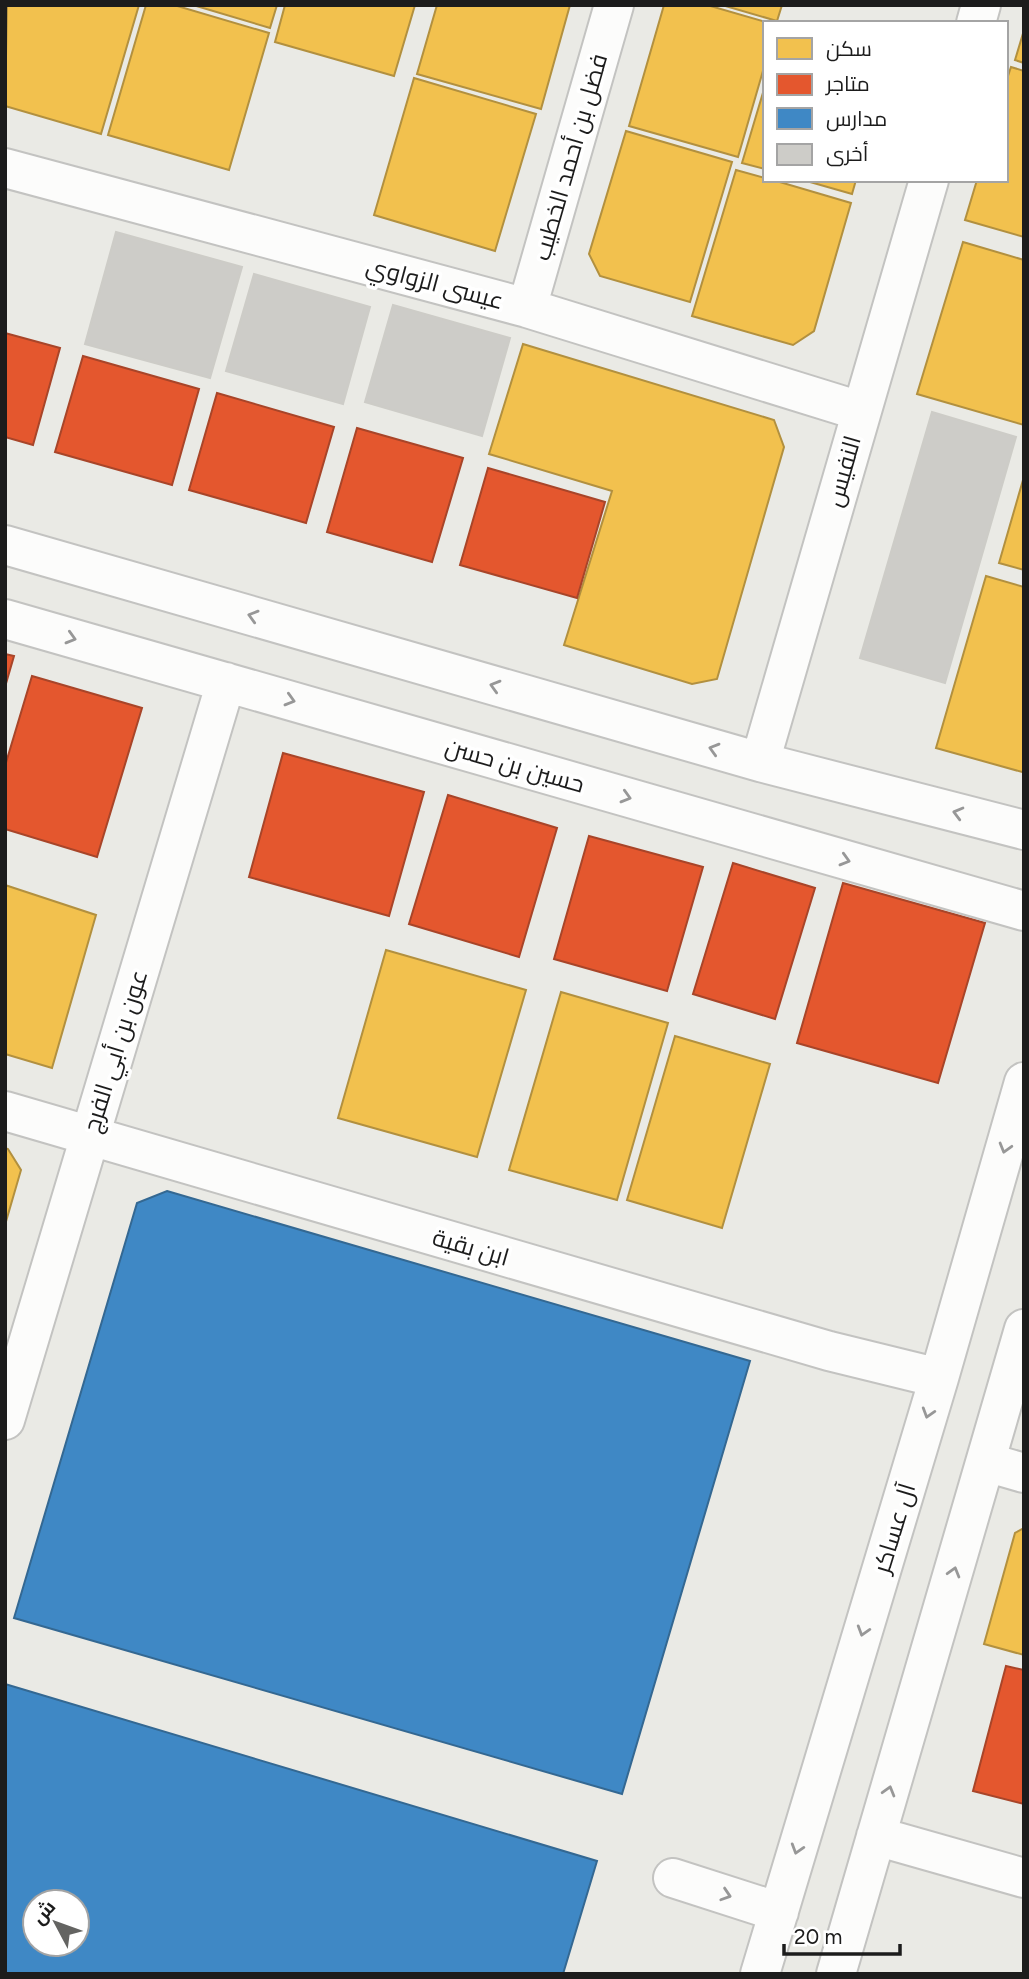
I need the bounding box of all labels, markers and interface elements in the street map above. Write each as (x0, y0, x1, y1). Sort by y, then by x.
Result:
legend (763, 21, 1008, 182)
text: سكن (826, 36, 872, 62)
street label: فضل بن أحمد الخطيب (526, 50, 613, 264)
text: متاجر (825, 71, 870, 96)
text: مدارس (826, 106, 887, 132)
text: أخرى (826, 141, 868, 167)
street label: عيسى الزواوي (362, 251, 507, 319)
street label: النفيس (819, 432, 867, 510)
one-way arrow (248, 610, 260, 625)
one-way arrow (65, 629, 77, 644)
one-way arrow (490, 679, 502, 694)
one-way arrow (283, 692, 295, 707)
street label: حسين بن حسن (442, 731, 588, 799)
one-way arrow (708, 742, 720, 757)
one-way arrow (620, 788, 632, 803)
one-way arrow (952, 807, 964, 821)
one-way arrow (838, 851, 850, 866)
street label: عون بن أبي الفرج (76, 966, 158, 1137)
one-way arrow (999, 1142, 1013, 1154)
street label: ابن بقية (429, 1222, 513, 1272)
one-way arrow (922, 1407, 937, 1419)
street label: آل عساكر (866, 1479, 922, 1578)
one-way arrow (945, 1567, 960, 1579)
one-way arrow (856, 1625, 871, 1637)
one-way arrow (881, 1785, 896, 1797)
one-way arrow (791, 1843, 806, 1855)
one-way arrow (719, 1887, 732, 1901)
north arrow (21, 1888, 91, 1958)
text: ش (27, 1895, 60, 1929)
scale bar (784, 1912, 900, 1956)
text: 20 m (794, 1924, 842, 1949)

